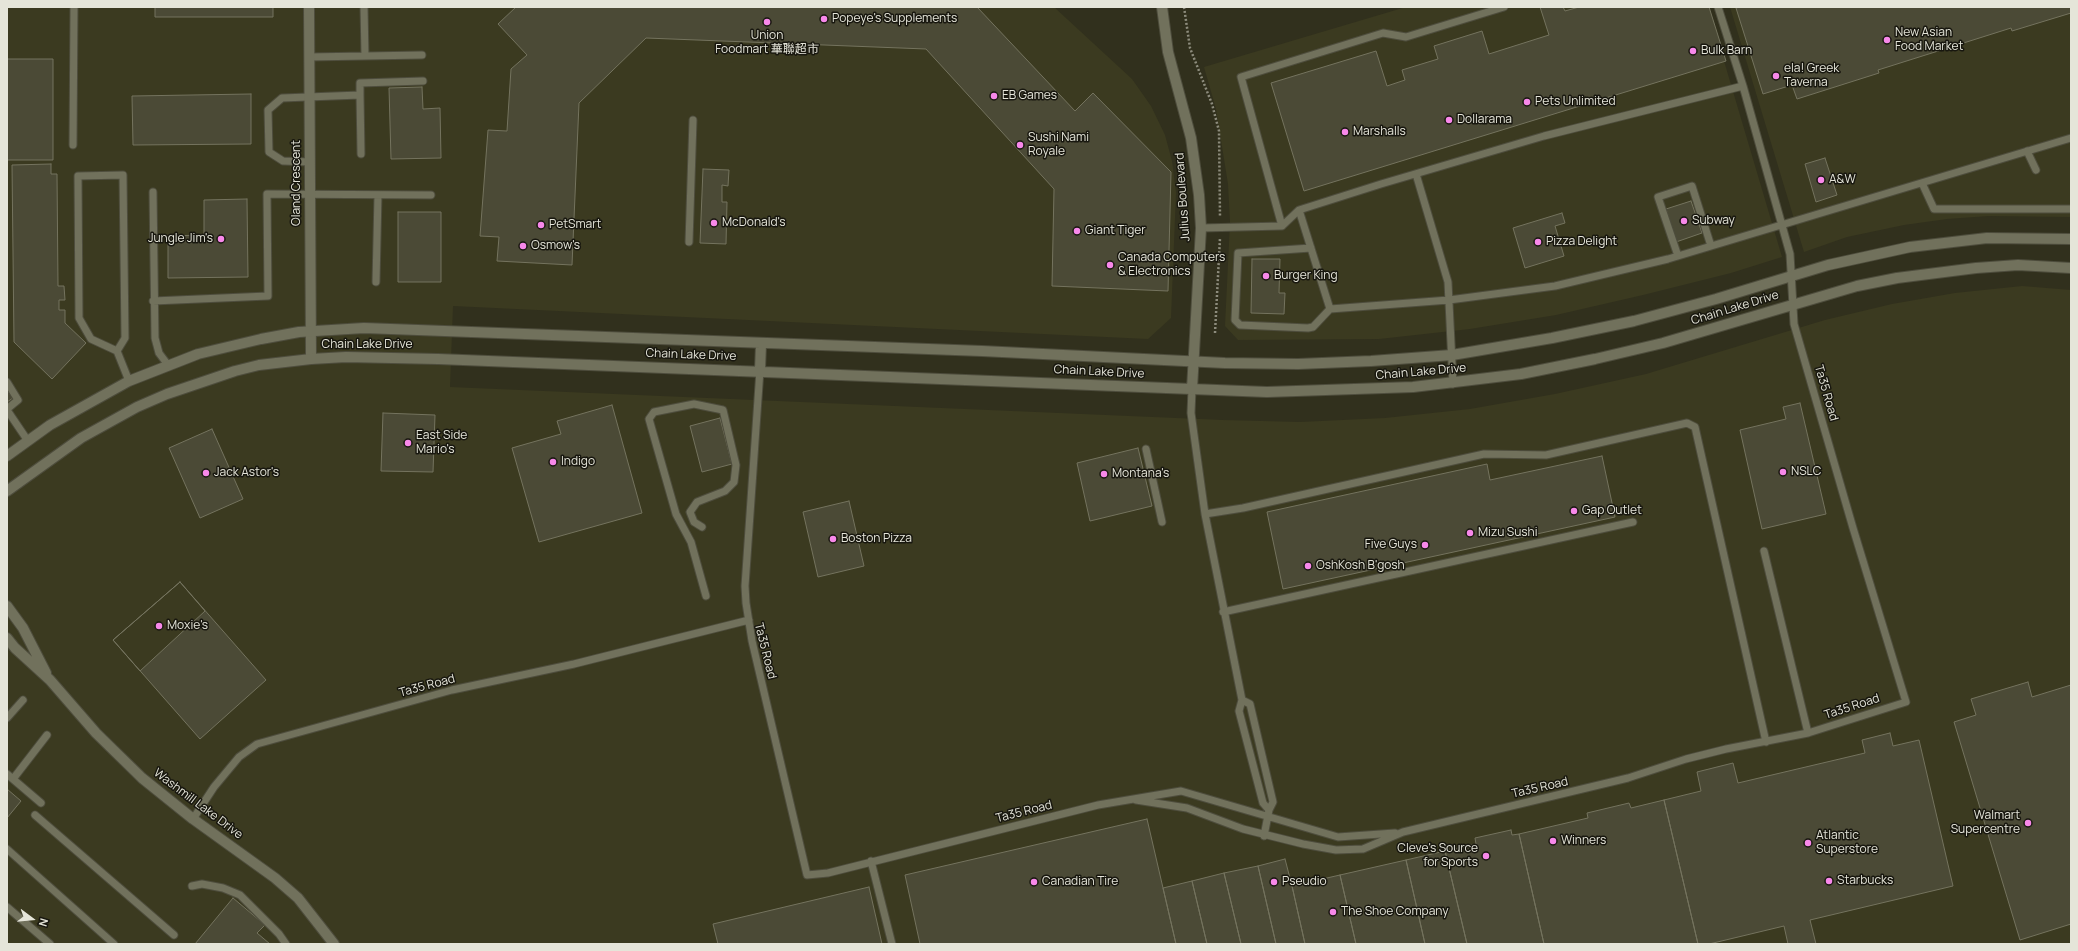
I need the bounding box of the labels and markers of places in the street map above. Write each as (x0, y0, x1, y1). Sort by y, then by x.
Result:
place label: Popeye's Supplements (832, 12, 957, 26)
marker: Popeye's Supplements (819, 14, 829, 24)
marker: Union Foodmart 華聯超市 (762, 17, 772, 27)
place label: New Asian Food Market (1895, 26, 1963, 54)
place label: Union Foodmart 華聯超市 (715, 29, 819, 57)
marker: New Asian Food Market (1882, 35, 1892, 45)
place label: Bulk Barn (1701, 44, 1752, 58)
marker: Bulk Barn (1688, 46, 1698, 56)
place label: ela! Greek Taverna (1784, 62, 1839, 90)
marker: ela! Greek Taverna (1771, 71, 1781, 81)
place label: EB Games (1002, 89, 1057, 103)
marker: EB Games (989, 91, 999, 101)
place label: Pets Unlimited (1535, 95, 1616, 109)
marker: Pets Unlimited (1522, 97, 1532, 107)
place label: Dollarama (1457, 113, 1512, 127)
marker: Dollarama (1444, 115, 1454, 125)
place label: Marshalls (1353, 125, 1406, 139)
marker: Marshalls (1340, 127, 1350, 137)
place label: Sushi Nami Royale (1028, 131, 1089, 159)
marker: Sushi Nami Royale (1015, 140, 1025, 150)
place label: A&W (1829, 173, 1856, 187)
marker: A&W (1816, 175, 1826, 185)
place label: Subway (1692, 214, 1735, 228)
place label: McDonald's (722, 216, 785, 230)
marker: Subway (1679, 216, 1689, 226)
place label: PetSmart (549, 218, 601, 232)
marker: McDonald's (709, 218, 719, 228)
marker: PetSmart (536, 220, 546, 230)
place label: Giant Tiger (1085, 224, 1146, 238)
marker: Giant Tiger (1072, 226, 1082, 236)
place label: Jungle Jim's (148, 232, 213, 246)
marker: Jungle Jim's (216, 234, 226, 244)
place label: Pizza Delight (1546, 235, 1617, 249)
marker: Pizza Delight (1533, 237, 1543, 247)
place label: Osmow's (531, 239, 580, 253)
marker: Osmow's (518, 241, 528, 251)
place label: Canada Computers & Electronics (1118, 251, 1225, 279)
marker: Canada Computers & Electronics (1105, 260, 1115, 270)
place label: Burger King (1274, 269, 1338, 283)
marker: Burger King (1261, 271, 1271, 281)
place label: East Side Mario's (416, 429, 467, 457)
marker: East Side Mario's (403, 438, 413, 448)
place label: Indigo (561, 455, 595, 469)
marker: Indigo (548, 457, 558, 467)
place label: NSLC (1791, 465, 1821, 479)
place label: Jack Astor's (214, 466, 279, 480)
place label: Montana's (1112, 467, 1169, 481)
marker: NSLC (1778, 467, 1788, 477)
marker: Jack Astor's (201, 468, 211, 478)
marker: Montana's (1099, 469, 1109, 479)
place label: Gap Outlet (1582, 504, 1642, 518)
marker: Gap Outlet (1569, 506, 1579, 516)
place label: Mizu Sushi (1478, 526, 1538, 540)
marker: Mizu Sushi (1465, 528, 1475, 538)
place label: Boston Pizza (841, 532, 912, 546)
marker: Boston Pizza (828, 534, 838, 544)
place label: Five Guys (1365, 538, 1417, 552)
marker: Five Guys (1420, 540, 1430, 550)
place label: OshKosh B'gosh (1316, 559, 1405, 573)
marker: OshKosh B'gosh (1303, 561, 1313, 571)
place label: Moxie's (167, 619, 208, 633)
marker: Moxie's (154, 621, 164, 631)
place label: Walmart Supercentre (1951, 809, 2020, 837)
marker: Walmart Supercentre (2023, 818, 2033, 828)
place label: Atlantic Superstore (1816, 829, 1878, 857)
place label: Winners (1561, 834, 1606, 848)
marker: Winners (1548, 836, 1558, 846)
marker: Atlantic Superstore (1803, 838, 1813, 848)
place label: Cleve's Source for Sports (1397, 842, 1478, 870)
marker: Cleve's Source for Sports (1481, 851, 1491, 861)
place label: Starbucks (1837, 874, 1893, 888)
place label: Canadian Tire (1042, 875, 1118, 889)
place label: Pseudio (1282, 875, 1327, 889)
marker: Starbucks (1824, 876, 1834, 886)
marker: Canadian Tire (1029, 877, 1039, 887)
marker: Pseudio (1269, 877, 1279, 887)
place label: The Shoe Company (1341, 905, 1449, 919)
marker: The Shoe Company (1328, 907, 1338, 917)

